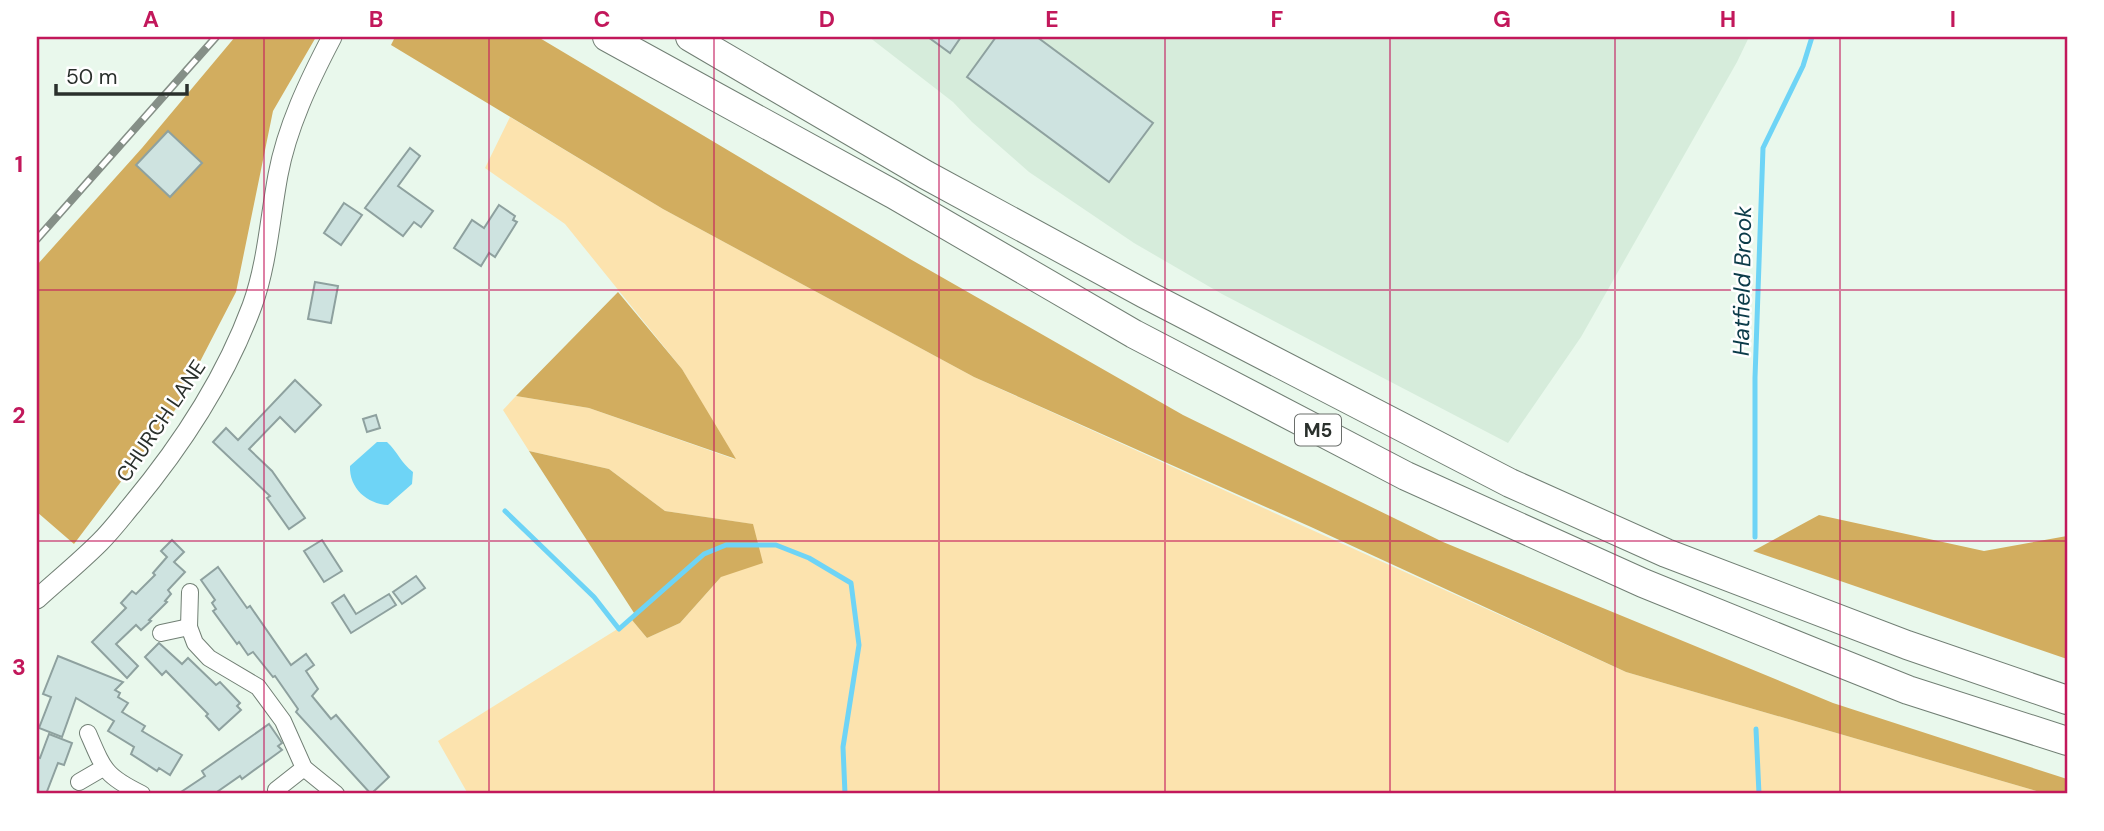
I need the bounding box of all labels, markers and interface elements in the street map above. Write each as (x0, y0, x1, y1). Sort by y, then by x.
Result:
text: A (143, 4, 159, 34)
text: B (369, 4, 383, 34)
text: C (594, 4, 610, 34)
text: D (819, 4, 835, 34)
text: E (1045, 4, 1059, 34)
text: F (1271, 4, 1284, 34)
text: G (1493, 4, 1511, 34)
text: H (1720, 4, 1736, 34)
text: I (1950, 4, 1956, 34)
scale bar (56, 52, 187, 96)
text: 50 m (66, 63, 117, 91)
text: 1 (15, 149, 23, 179)
water label: Hatfield Brook (1726, 205, 1758, 356)
street label: CHURCH LANE (110, 354, 212, 488)
text: 2 (12, 400, 26, 430)
road number: M5 (1295, 414, 1341, 446)
text: 3 (12, 652, 26, 682)

